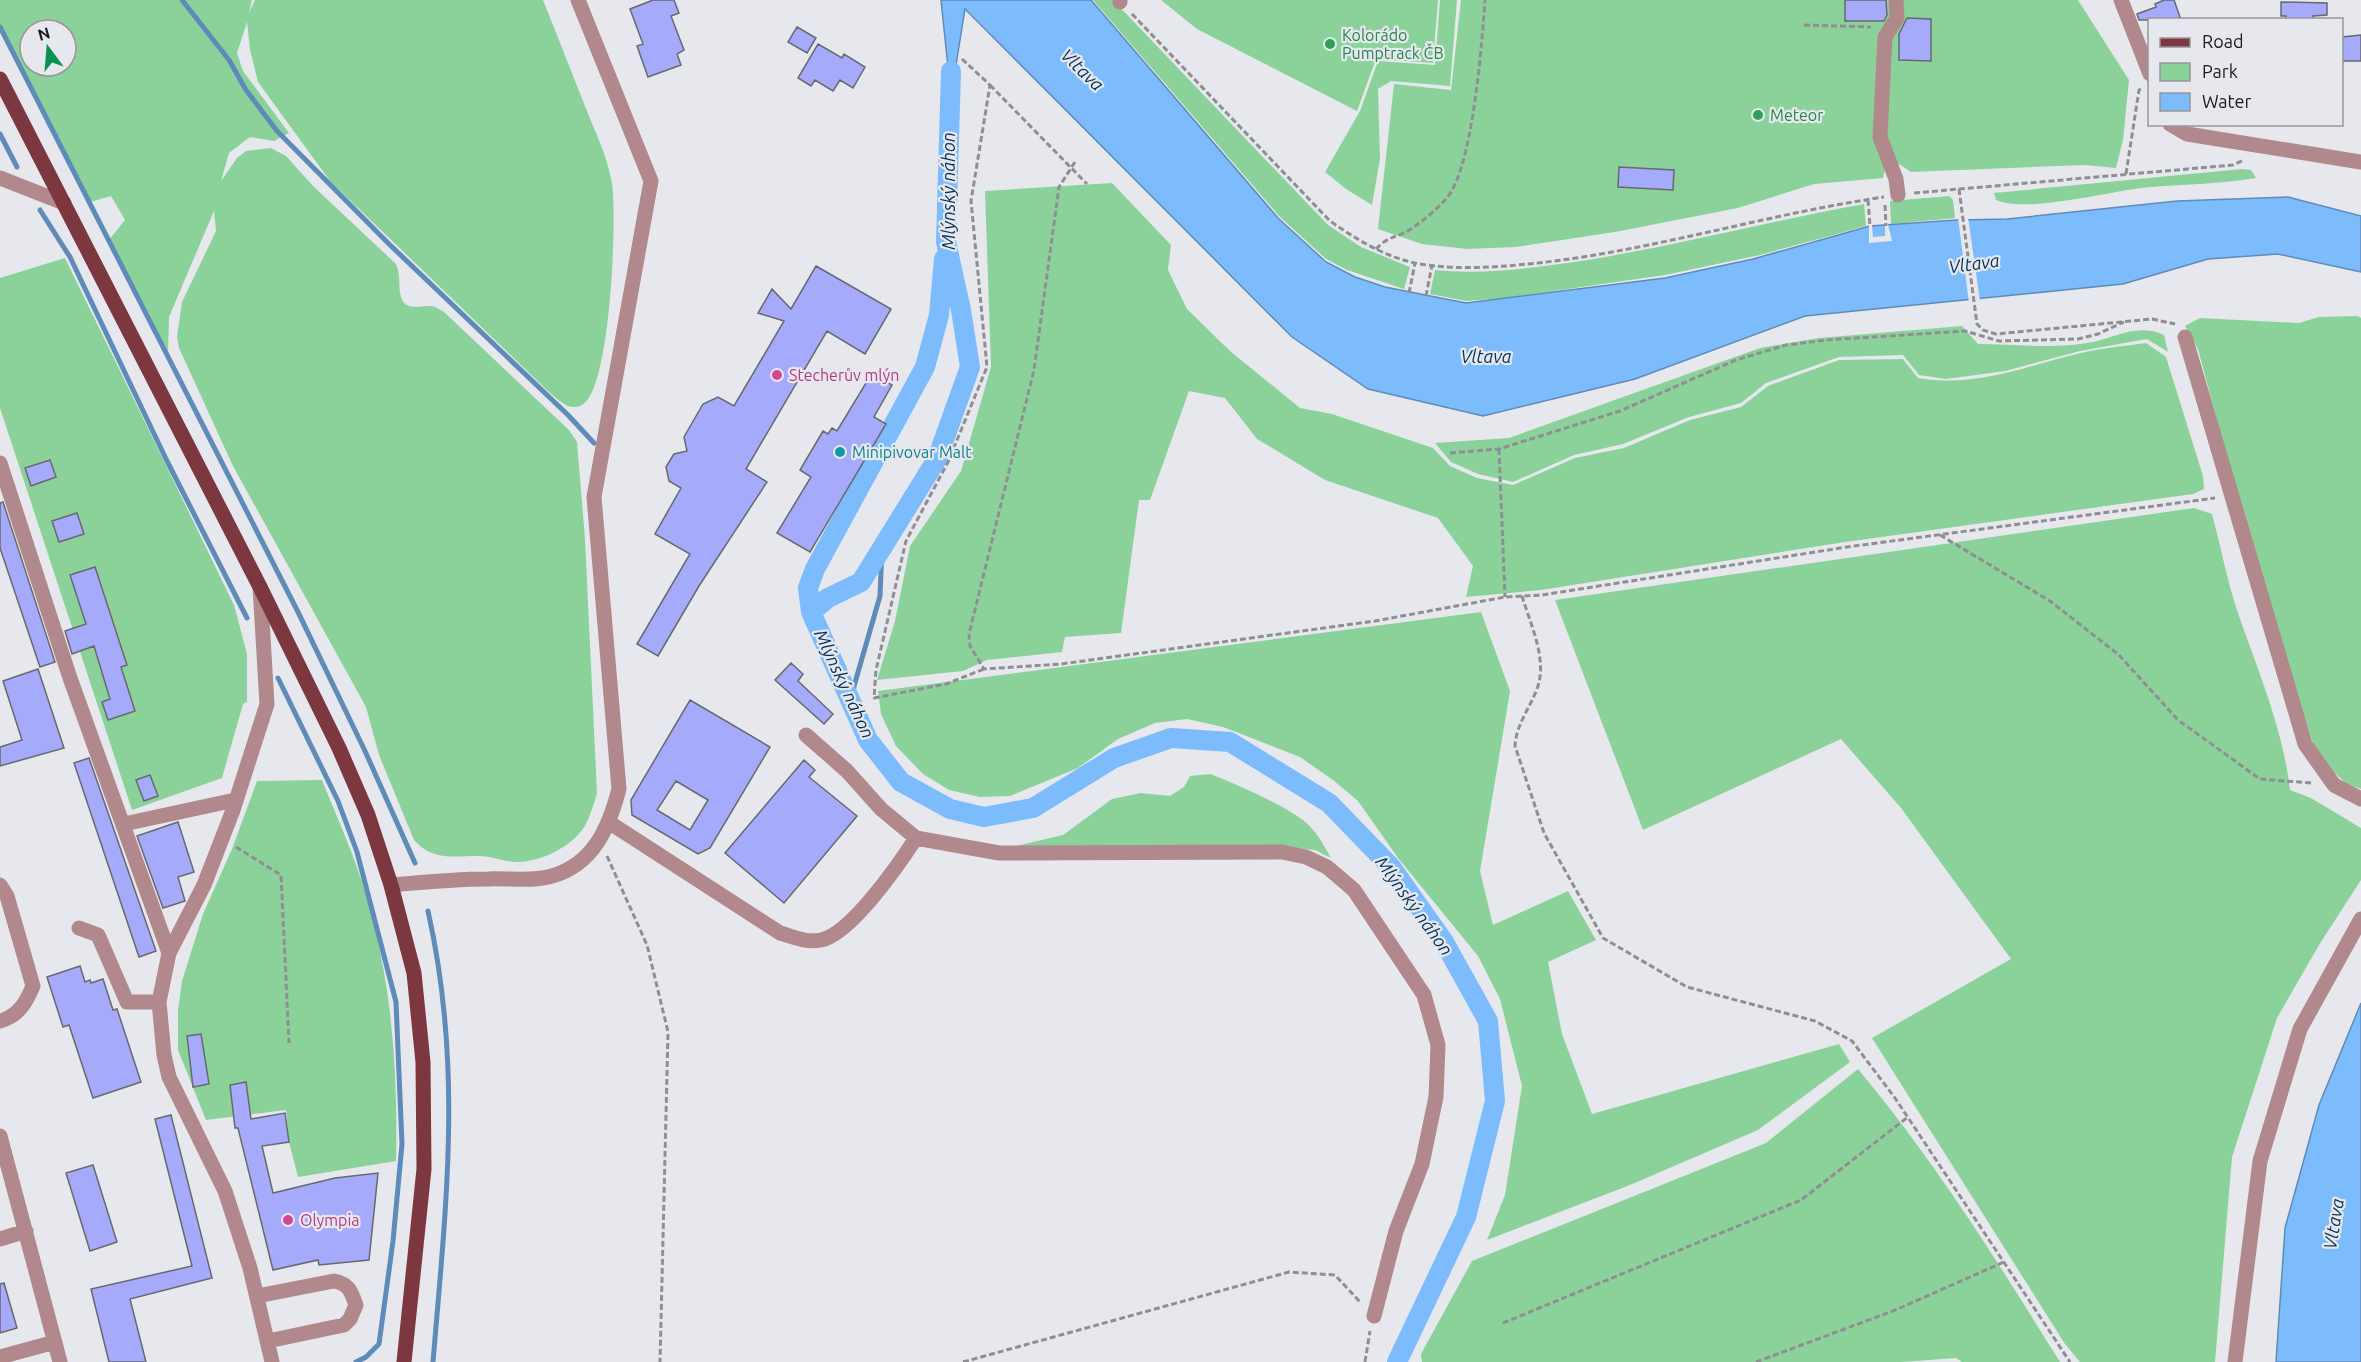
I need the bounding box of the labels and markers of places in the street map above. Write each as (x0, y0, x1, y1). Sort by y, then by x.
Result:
place label: Kolorádo Pumptrack ČB (1342, 26, 1444, 62)
marker: Kolorádo Pumptrack ČB (1323, 37, 1337, 51)
place label: Meteor (1770, 106, 1823, 124)
marker: Meteor (1751, 108, 1765, 122)
place label: Stecherův mlýn (789, 366, 899, 384)
marker: Stecherův mlýn (770, 368, 784, 382)
place label: Minipivovar Malt (852, 443, 972, 461)
marker: Minipivovar Malt (833, 445, 847, 459)
place label: Olympia (300, 1211, 360, 1229)
marker: Olympia (281, 1213, 295, 1227)

